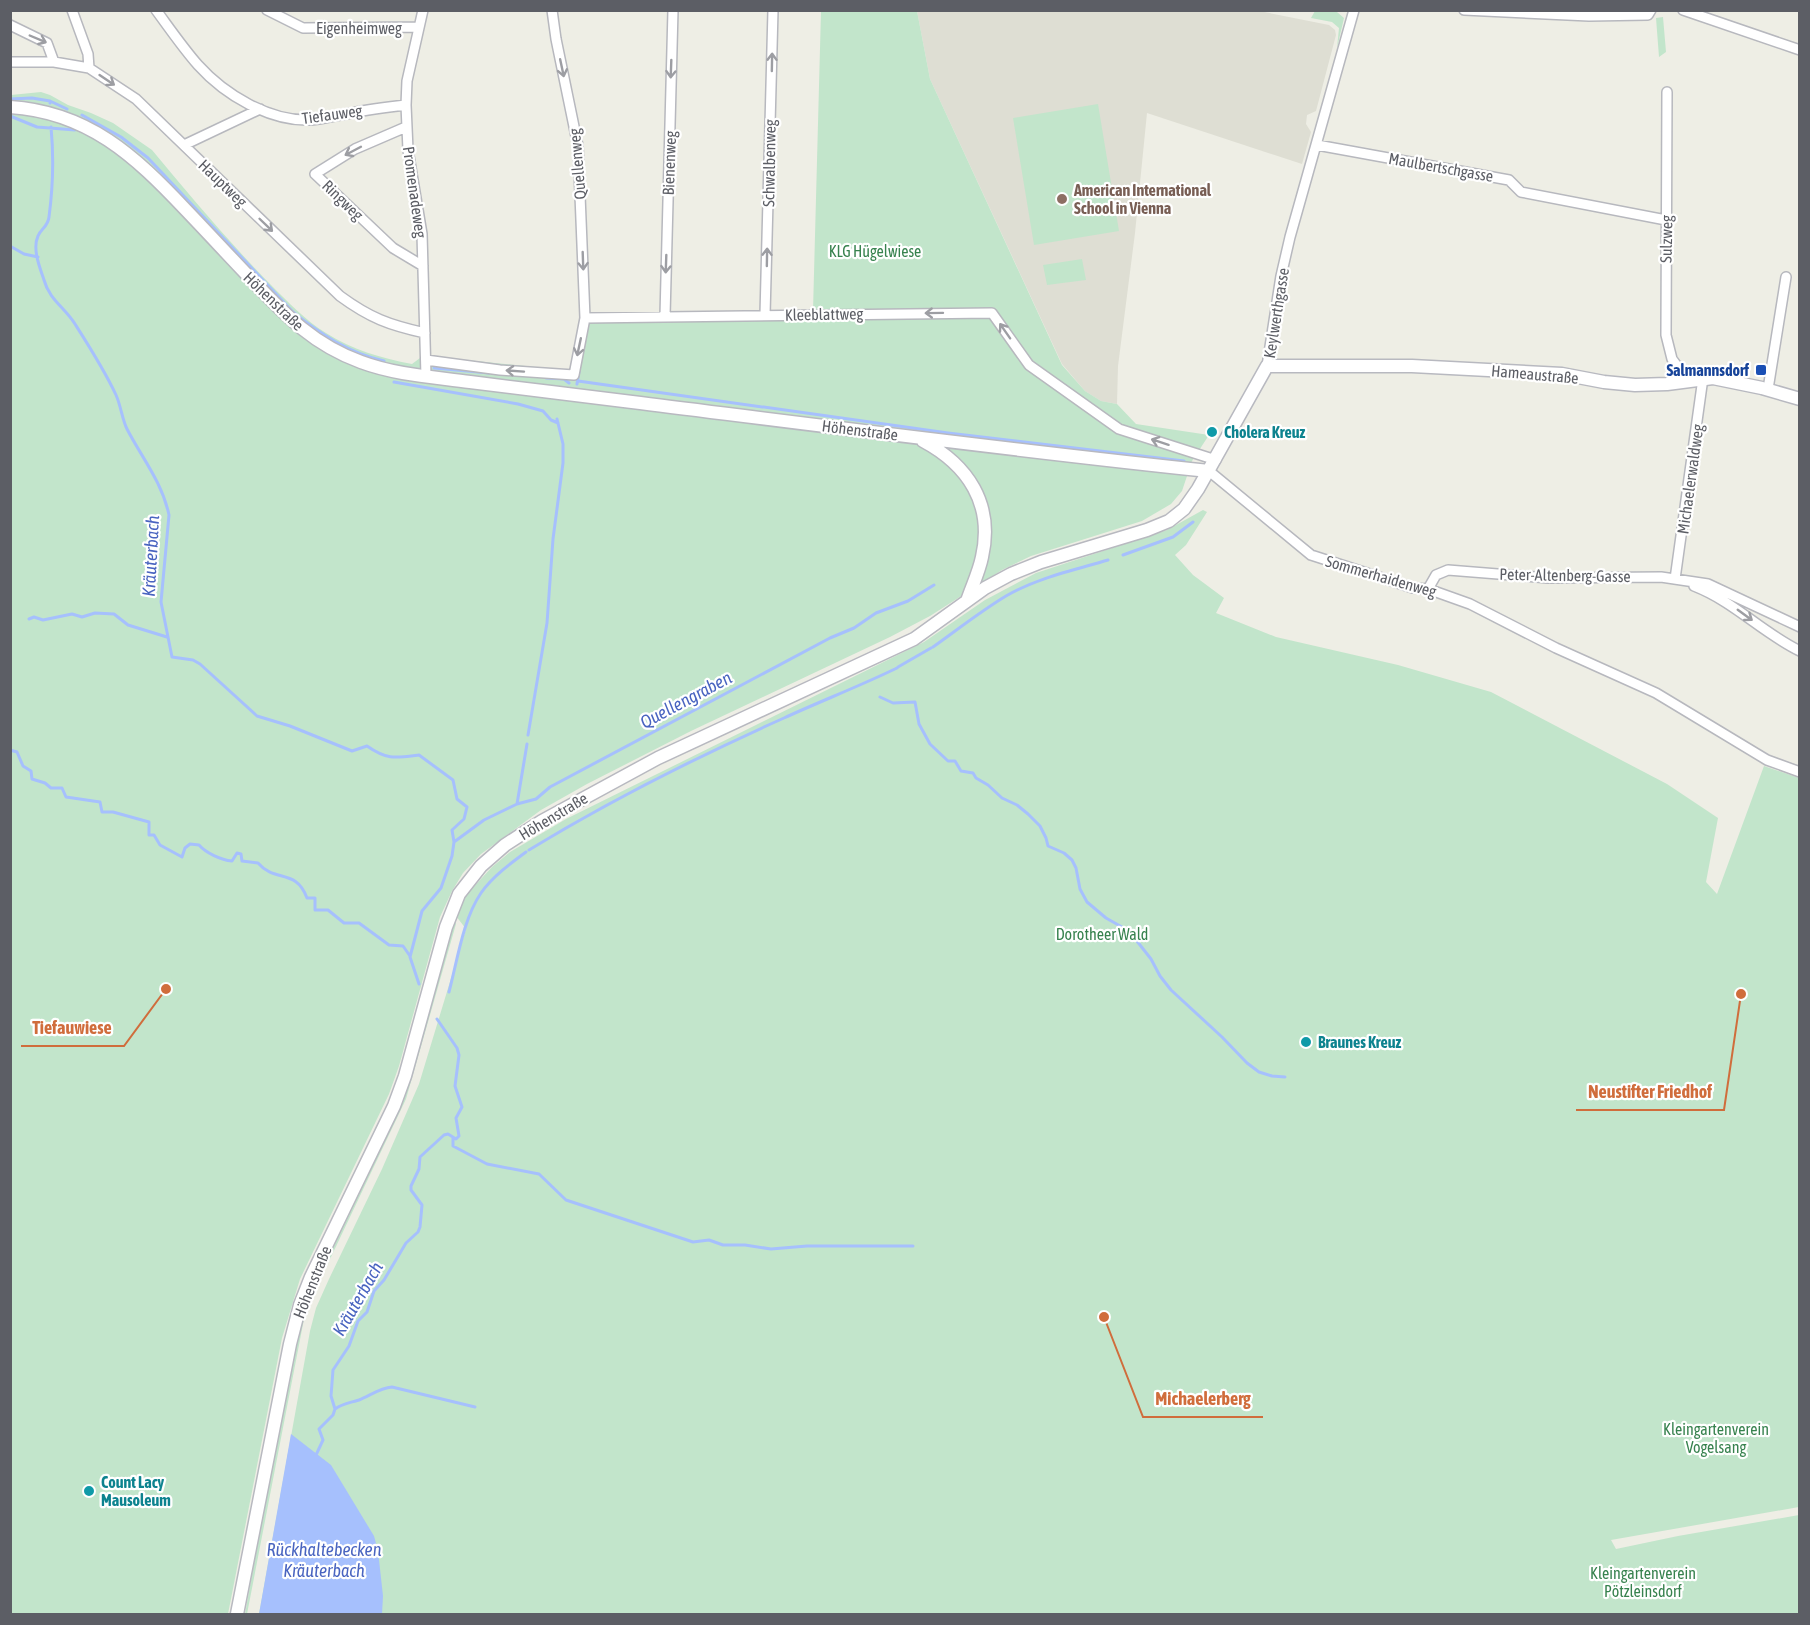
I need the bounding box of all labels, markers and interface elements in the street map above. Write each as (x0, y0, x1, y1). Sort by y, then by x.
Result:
street label: Eigenheimweg (316, 19, 402, 38)
one-way arrow (28, 34, 46, 45)
one-way arrow (766, 52, 777, 72)
one-way arrow (557, 58, 568, 77)
one-way arrow (666, 58, 677, 78)
one-way arrow (98, 74, 115, 86)
street label: Tiefauweg (301, 101, 364, 128)
street label: Schwalbenweg (759, 119, 780, 207)
street label: Quellenweg (565, 128, 590, 200)
street label: Bienenweg (659, 130, 680, 196)
one-way arrow (345, 145, 362, 157)
street label: Promenadeweg (399, 145, 430, 239)
street label: Maulbertschgasse (1387, 149, 1495, 186)
street label: Hauptweg (194, 156, 251, 211)
street label: Ringweg (318, 176, 367, 225)
place label: American International School in Vienna (1073, 181, 1212, 217)
marker: American International School in Vienna (1055, 192, 1069, 206)
street label: Sulzweg (1657, 215, 1676, 263)
one-way arrow (259, 218, 274, 232)
park label: KLG Hügelwiese (829, 242, 921, 261)
one-way arrow (761, 247, 772, 267)
one-way arrow (577, 251, 588, 271)
one-way arrow (660, 253, 672, 273)
street label: Keylwerthgasse (1260, 266, 1293, 360)
street label: Höhenstraße (240, 268, 308, 334)
street label: Kleeblattweg (785, 304, 863, 325)
one-way arrow (924, 307, 944, 319)
one-way arrow (999, 323, 1011, 339)
one-way arrow (573, 337, 585, 356)
street label: Hameaustraße (1491, 361, 1579, 387)
place label: Salmannsdorf (1666, 361, 1750, 379)
marker: Salmannsdorf (1754, 363, 1768, 377)
one-way arrow (506, 366, 526, 377)
street label: Höhenstraße (821, 416, 899, 444)
place label: Cholera Kreuz (1224, 423, 1305, 441)
street label: Michaelerwaldweg (1673, 423, 1708, 535)
marker: Cholera Kreuz (1205, 425, 1219, 439)
one-way arrow (1151, 436, 1170, 447)
water label: Kräuterbach (138, 514, 163, 597)
street label: Sommerhaidenweg (1323, 552, 1439, 601)
street label: Peter-Altenberg-Gasse (1499, 565, 1631, 586)
one-way arrow (1737, 608, 1753, 621)
water label: Quellengraben (636, 667, 735, 732)
street label: Höhenstraße (516, 789, 590, 843)
park label: Dorotheer Wald (1056, 925, 1148, 943)
callout: Tiefauwiese (21, 1010, 124, 1046)
text: Tiefauwiese (32, 1017, 112, 1038)
place label: Braunes Kreuz (1318, 1033, 1402, 1051)
marker: Braunes Kreuz (1299, 1035, 1313, 1049)
callout: Neustifter Friedhof (1576, 1074, 1724, 1110)
text: Neustifter Friedhof (1588, 1081, 1713, 1102)
street label: Höhenstraße (289, 1243, 335, 1321)
water label: Kräuterbach (328, 1258, 387, 1339)
callout: Michaelerberg (1143, 1381, 1263, 1417)
text: Michaelerberg (1155, 1388, 1251, 1409)
park label: Kleingartenverein Vogelsang (1663, 1420, 1769, 1457)
place label: Count Lacy Mausoleum (101, 1473, 171, 1509)
marker: Count Lacy Mausoleum (82, 1484, 96, 1498)
water label: Rückhaltebecken Kräuterbach (267, 1539, 382, 1581)
park label: Kleingartenverein Pötzleinsdorf (1590, 1564, 1696, 1600)

